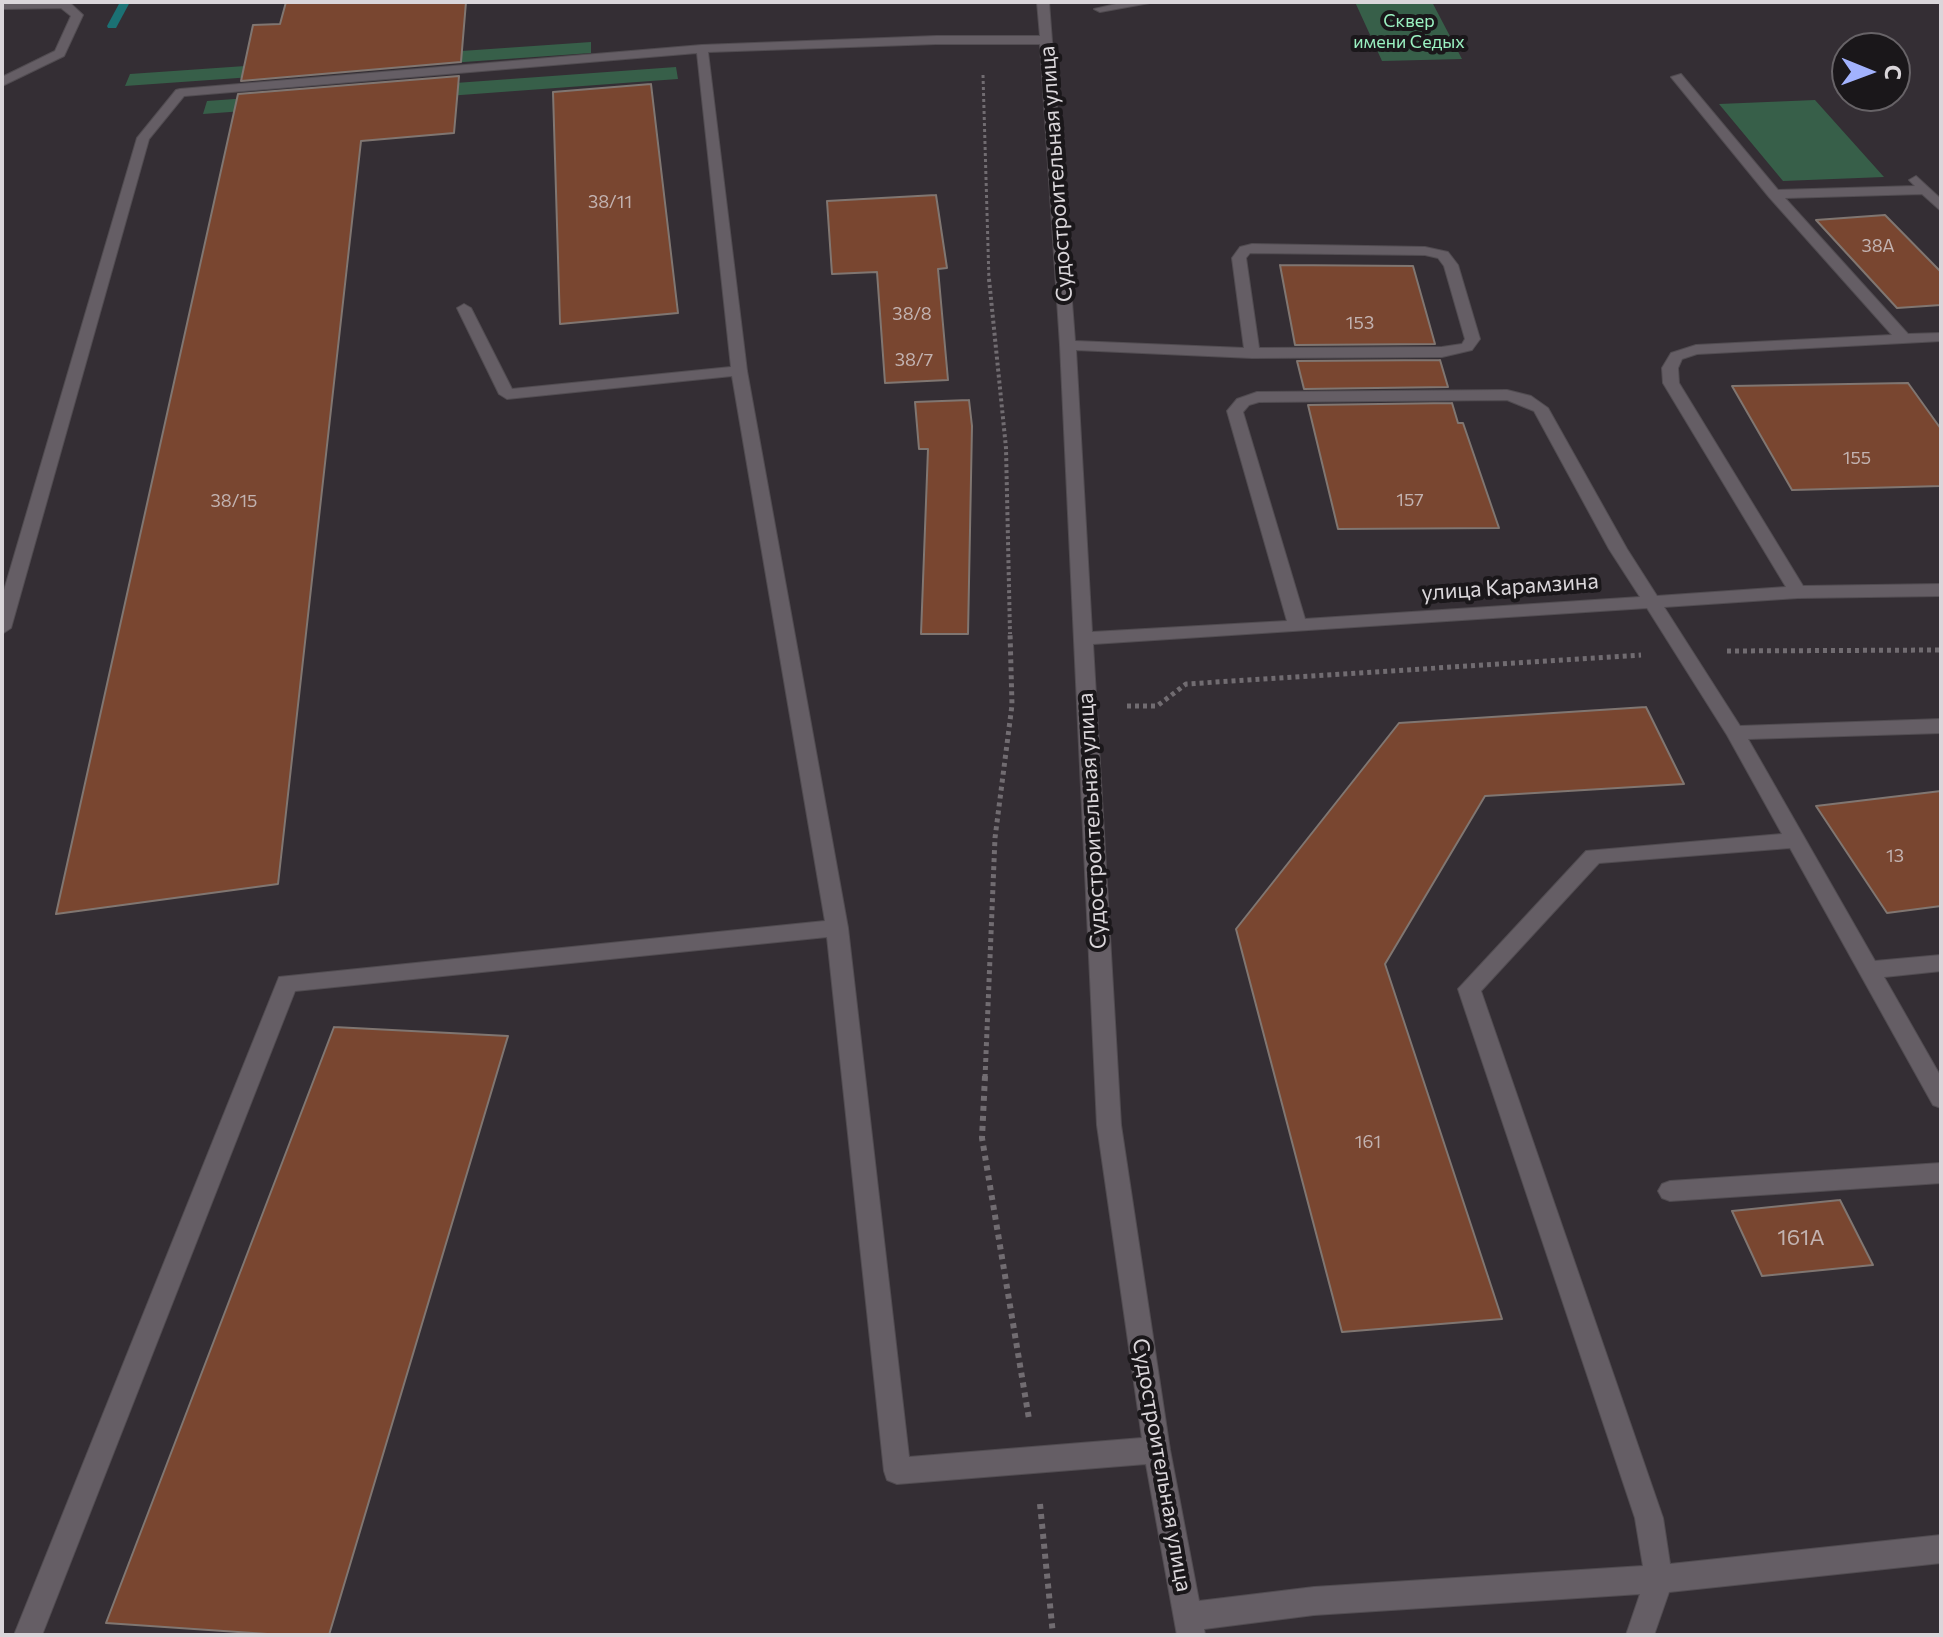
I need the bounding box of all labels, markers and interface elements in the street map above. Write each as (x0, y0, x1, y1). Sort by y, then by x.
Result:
park label: Сквер имени Седых (1353, 10, 1465, 52)
north arrow (1831, 32, 1911, 112)
street label: Судостроительная улица (1034, 45, 1078, 303)
text: С (1880, 65, 1907, 80)
house number: 38/11 (588, 191, 632, 213)
house number: 38А (1861, 235, 1895, 257)
house number: 38/8 (892, 303, 932, 325)
house number: 153 (1346, 312, 1374, 334)
house number: 38/7 (895, 349, 933, 371)
house number: 155 (1843, 447, 1871, 469)
house number: 157 (1396, 489, 1424, 511)
house number: 38/15 (211, 490, 257, 512)
street label: улица Карамзина (1420, 568, 1600, 606)
street label: Судостроительная улица (1072, 692, 1112, 950)
house number: 13 (1886, 845, 1904, 867)
house number: 161 (1355, 1131, 1381, 1153)
house number: 161А (1777, 1225, 1825, 1251)
street label: Судостроительная улица (1127, 1336, 1197, 1594)

